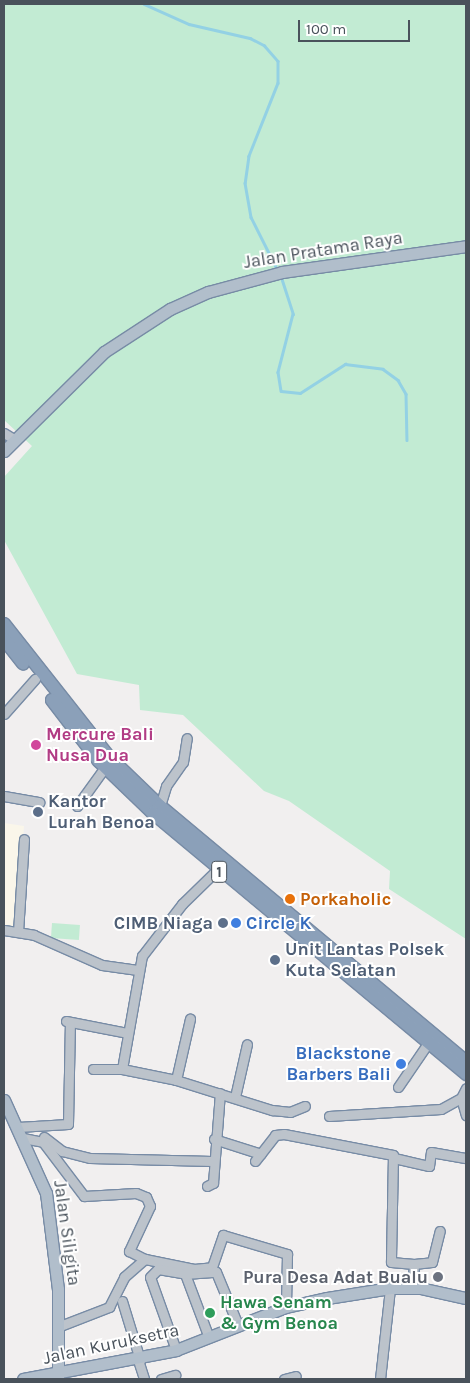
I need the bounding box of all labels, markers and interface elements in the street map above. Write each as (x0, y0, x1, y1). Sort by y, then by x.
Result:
scale bar (300, 10, 412, 42)
text: 100 m (306, 20, 346, 38)
street label: Jalan Pratama Raya (242, 227, 404, 273)
place label: Mercure Bali Nusa Dua (46, 724, 154, 766)
marker: Mercure Bali Nusa Dua (30, 739, 42, 751)
place label: Kantor Lurah Benoa (48, 791, 155, 834)
marker: Kantor Lurah Benoa (32, 806, 44, 818)
road number: 1 (210, 859, 228, 886)
place label: Porkaholic (300, 888, 391, 910)
marker: Porkaholic (284, 893, 296, 905)
place label: CIMB Niaga (114, 912, 213, 934)
place label: Circle K (246, 912, 311, 934)
marker: CIMB Niaga (217, 917, 229, 929)
marker: Circle K (230, 917, 242, 929)
place label: Unit Lantas Polsek Kuta Selatan (285, 939, 444, 982)
marker: Unit Lantas Polsek Kuta Selatan (269, 954, 281, 966)
place label: Blackstone Barbers Bali (286, 1043, 391, 1086)
marker: Blackstone Barbers Bali (395, 1058, 407, 1070)
street label: Jalan Siligita (49, 1179, 85, 1287)
place label: Pura Desa Adat Bualu (243, 1266, 428, 1288)
marker: Pura Desa Adat Bualu (432, 1271, 444, 1283)
place label: Hawa Senam & Gym Benoa (220, 1292, 338, 1335)
marker: Hawa Senam & Gym Benoa (204, 1307, 216, 1319)
street label: Jalan Kuruksetra (41, 1319, 181, 1369)

